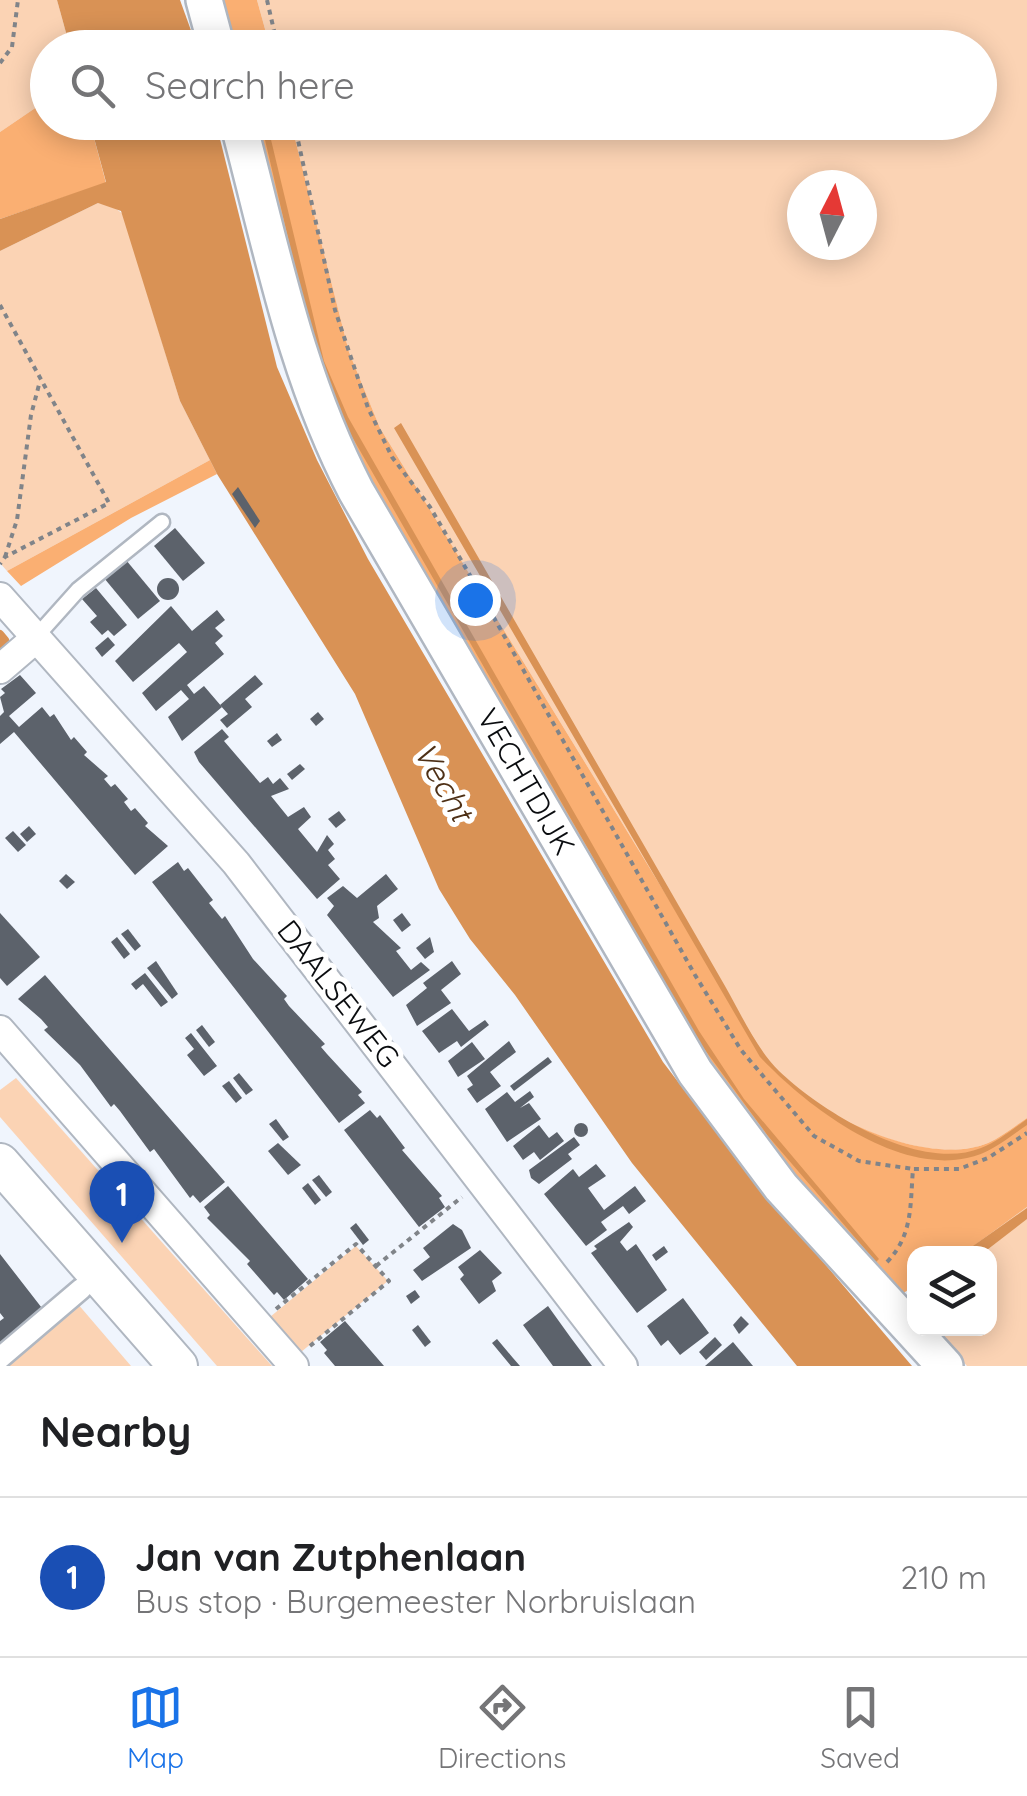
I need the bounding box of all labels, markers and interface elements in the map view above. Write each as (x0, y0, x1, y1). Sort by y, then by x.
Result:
search box (30, 30, 997, 140)
icon: search (65, 58, 120, 113)
text: Search here (145, 61, 355, 109)
north arrow (787, 170, 877, 260)
your location (450, 575, 501, 626)
street label: VECHTDIJK (469, 701, 584, 861)
water label: Vecht (405, 735, 484, 831)
street label: DAALSEWEG (269, 912, 408, 1075)
pin: 1 (90, 1160, 154, 1243)
map controls (907, 1246, 997, 1336)
button: layers (907, 1246, 997, 1336)
text: Nearby (40, 1405, 191, 1458)
text: Jan van Zutphenlaan (135, 1533, 526, 1581)
text: 1 (66, 1557, 79, 1597)
text: 210 m (900, 1557, 987, 1597)
text: Bus stop · Burgemeester Norbruislaan (135, 1581, 696, 1621)
tab: Map (127, 1680, 184, 1775)
tab: Directions (438, 1680, 566, 1775)
tab: Saved (820, 1680, 900, 1775)

